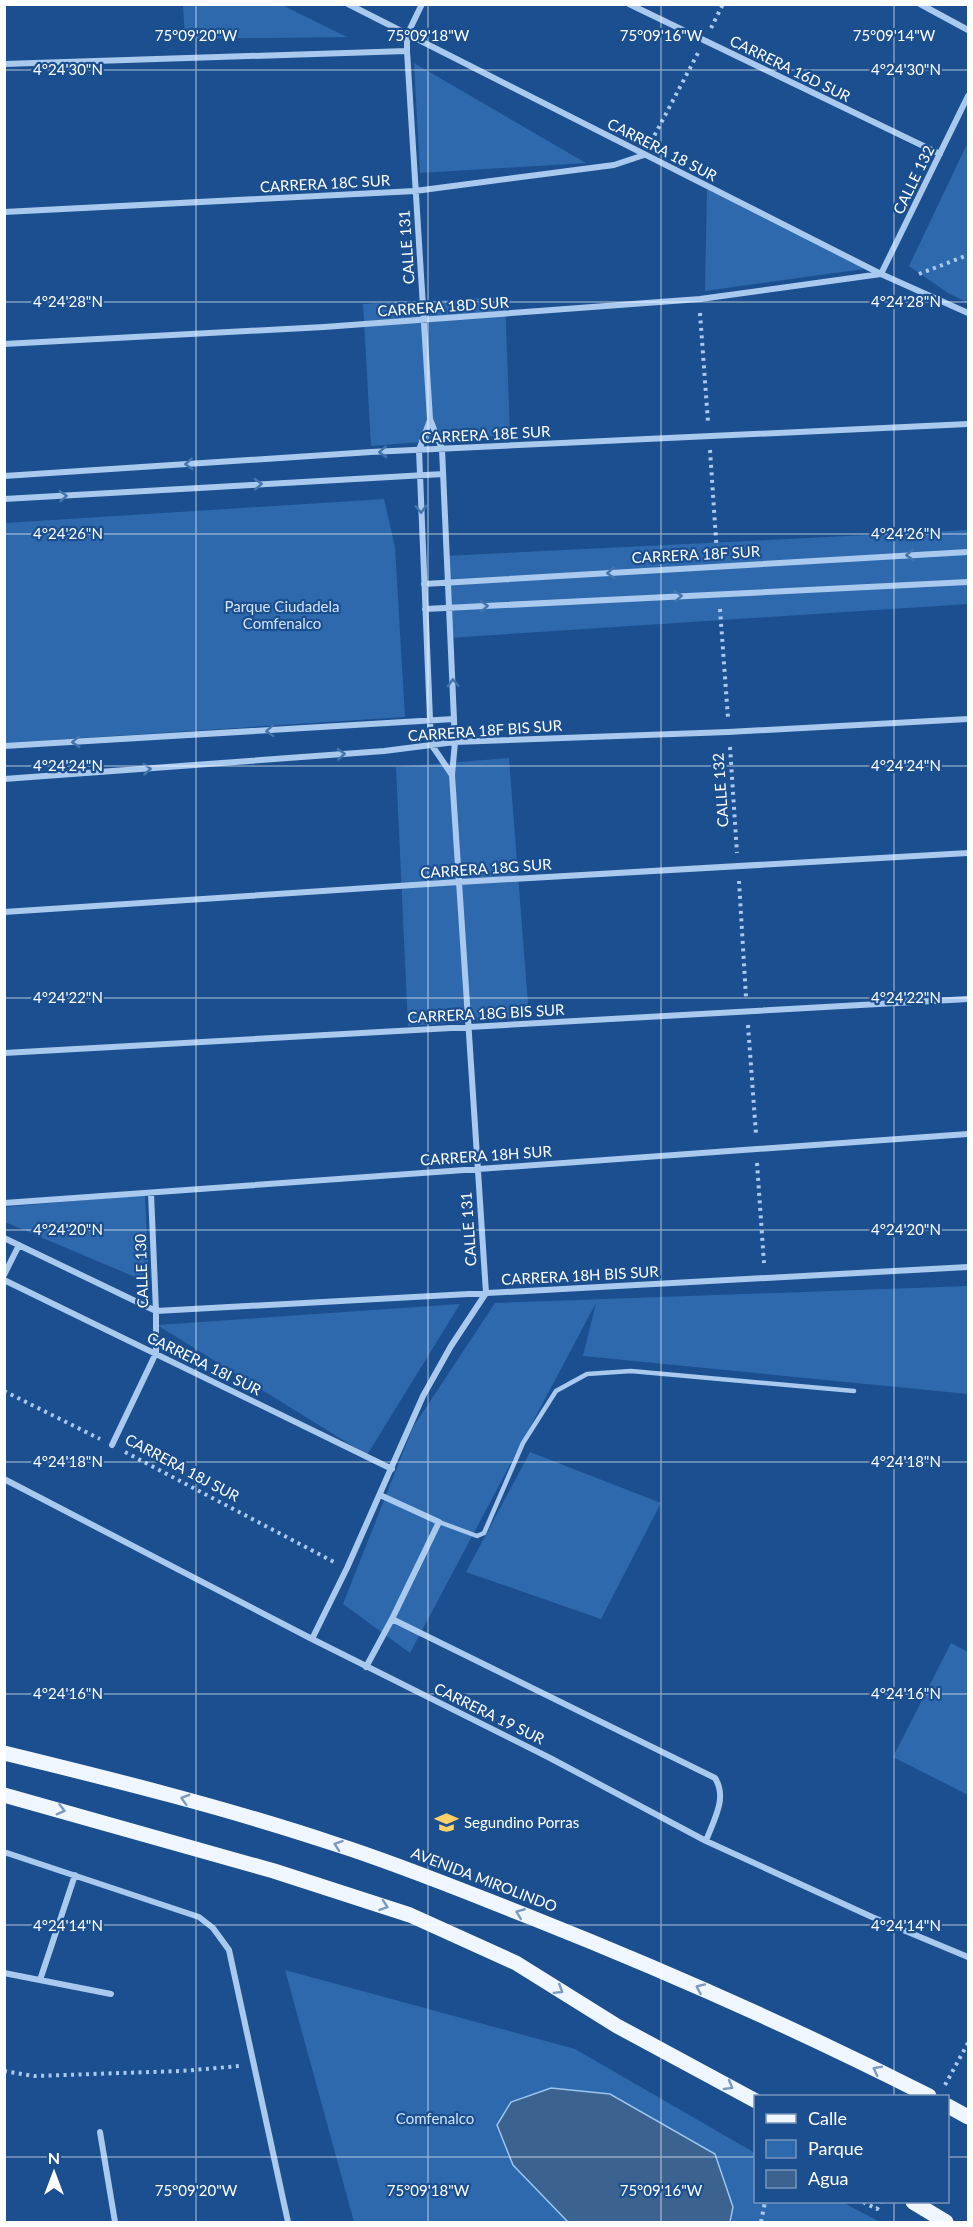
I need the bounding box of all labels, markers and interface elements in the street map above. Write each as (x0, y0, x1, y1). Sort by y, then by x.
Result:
text: 75°09'20"W (155, 26, 238, 44)
text: 75°09'18"W (387, 26, 470, 44)
text: 75°09'16"W (620, 26, 703, 44)
text: 75°09'14"W (853, 26, 936, 44)
street label: CARRERA 16D SUR (727, 31, 854, 105)
text: 4°24'30"N (33, 60, 103, 78)
text: 4°24'30"N (871, 60, 941, 78)
street label: CARRERA 18 SUR (605, 114, 721, 185)
street label: CALLE 132 (889, 142, 937, 217)
street label: CARRERA 18C SUR (259, 171, 391, 195)
street label: CALLE 131 (394, 209, 418, 285)
text: 4°24'28"N (33, 292, 103, 310)
street label: CARRERA 18D SUR (377, 292, 510, 320)
text: 4°24'28"N (871, 292, 941, 310)
street label: CARRERA 18E SUR (421, 422, 551, 446)
one-way arrow (379, 445, 388, 458)
one-way arrow (184, 457, 193, 470)
one-way arrow (253, 478, 262, 491)
one-way arrow (58, 489, 67, 502)
one-way arrow (415, 504, 428, 513)
text: 4°24'26"N (33, 524, 103, 542)
text: 4°24'26"N (871, 524, 941, 542)
street label: CARRERA 18F SUR (631, 542, 761, 566)
one-way arrow (906, 549, 915, 562)
one-way arrow (606, 566, 615, 579)
one-way arrow (674, 590, 683, 603)
park label: Parque Ciudadela Comfenalco (224, 597, 340, 632)
one-way arrow (479, 599, 488, 612)
one-way arrow (446, 679, 459, 688)
street label: CARRERA 18F BIS SUR (407, 716, 563, 744)
one-way arrow (266, 724, 275, 737)
one-way arrow (71, 735, 80, 748)
one-way arrow (337, 748, 346, 761)
street label: CALLE 132 (708, 752, 732, 828)
text: 4°24'24"N (33, 756, 103, 774)
text: 4°24'24"N (871, 756, 941, 774)
one-way arrow (142, 762, 151, 775)
street label: CARRERA 18G SUR (420, 854, 553, 882)
text: 4°24'22"N (33, 988, 103, 1006)
text: 4°24'22"N (871, 988, 941, 1006)
street label: CARRERA 18G BIS SUR (407, 1000, 565, 1026)
street label: CARRERA 18H SUR (420, 1141, 553, 1169)
street label: CALLE 131 (456, 1191, 480, 1267)
text: 4°24'20"N (33, 1220, 103, 1238)
text: 4°24'20"N (871, 1220, 941, 1238)
street label: CALLE 130 (131, 1233, 151, 1308)
street label: CARRERA 18H BIS SUR (501, 1262, 660, 1288)
street label: CARRERA 18I SUR (145, 1328, 265, 1399)
street label: CARRERA 18J SUR (122, 1429, 243, 1505)
text: 4°24'18"N (33, 1452, 103, 1470)
text: 4°24'18"N (871, 1452, 941, 1470)
street label: CARRERA 19 SUR (431, 1679, 548, 1748)
text: 4°24'16"N (33, 1684, 103, 1702)
text: 4°24'16"N (871, 1684, 941, 1702)
one-way arrow (180, 1794, 191, 1806)
one-way arrow (56, 1803, 66, 1816)
school or university icon: Segundino Porras (433, 1810, 459, 1836)
place label: Segundino Porras (464, 1813, 579, 1831)
one-way arrow (333, 1839, 344, 1852)
street label: AVENIDA MIROLINDO (409, 1843, 560, 1915)
one-way arrow (378, 1899, 389, 1911)
one-way arrow (515, 1908, 526, 1920)
text: 4°24'14"N (33, 1916, 103, 1934)
text: 4°24'14"N (871, 1916, 941, 1934)
one-way arrow (553, 1983, 563, 1995)
one-way arrow (696, 1983, 707, 1995)
one-way arrow (873, 2066, 884, 2077)
one-way arrow (723, 2079, 733, 2090)
legend (754, 2095, 949, 2203)
text: Calle (808, 2107, 847, 2129)
park label: Comfenalco (396, 2109, 474, 2127)
text: Parque (808, 2137, 863, 2159)
north arrow (24, 2143, 84, 2203)
text: N (48, 2148, 60, 2167)
text: Agua (808, 2167, 849, 2189)
text: 75°09'20"W (155, 2181, 238, 2199)
text: 75°09'18"W (387, 2181, 470, 2199)
text: 75°09'16"W (620, 2181, 703, 2199)

